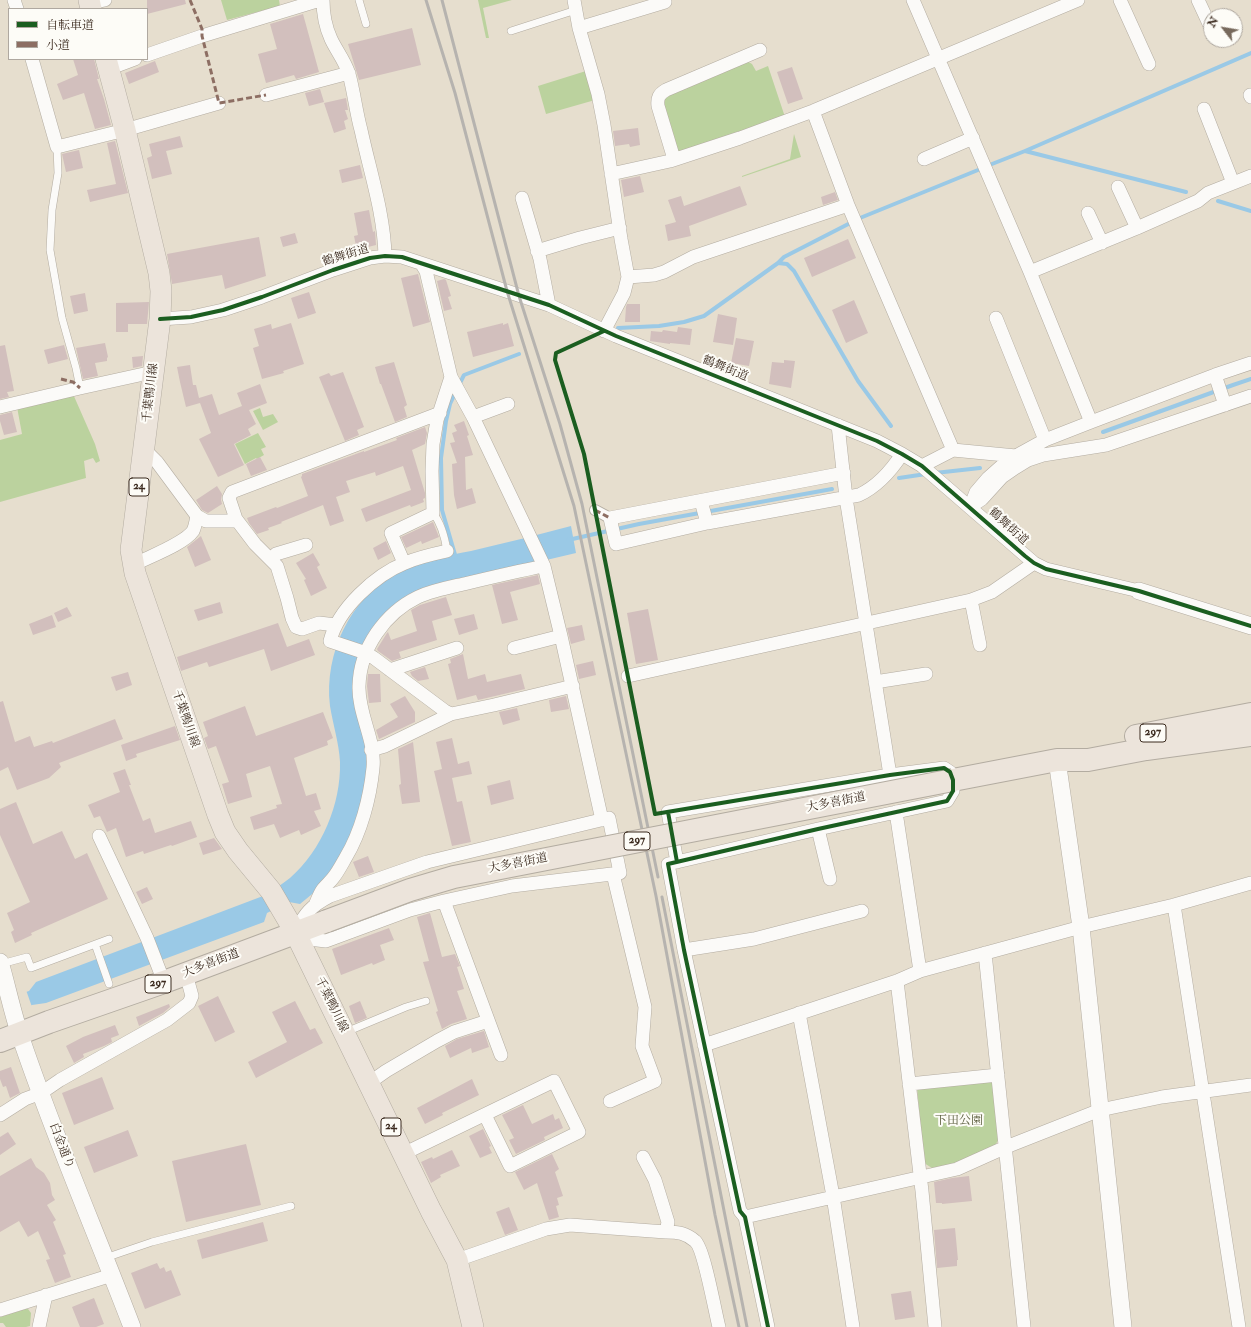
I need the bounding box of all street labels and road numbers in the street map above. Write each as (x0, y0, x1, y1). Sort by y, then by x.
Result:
street label: 鶴舞街道 (321, 242, 371, 270)
street label: 鶴舞街道 (700, 353, 750, 385)
street label: 千葉鴨川線 (140, 362, 162, 424)
road number: 24 (129, 478, 149, 496)
street label: 鶴舞街道 (985, 506, 1031, 548)
street label: 千葉鴨川線 (168, 688, 202, 750)
road number: 297 (1140, 724, 1166, 742)
street label: 大多喜街道 (805, 790, 867, 816)
road number: 297 (624, 832, 650, 850)
street label: 大多喜街道 (487, 851, 549, 877)
street label: 大多喜街道 (180, 947, 242, 981)
road number: 297 (145, 975, 171, 993)
street label: 千葉鴨川線 (311, 975, 351, 1035)
road number: 24 (381, 1118, 401, 1136)
street label: 白金通り (46, 1121, 76, 1171)

